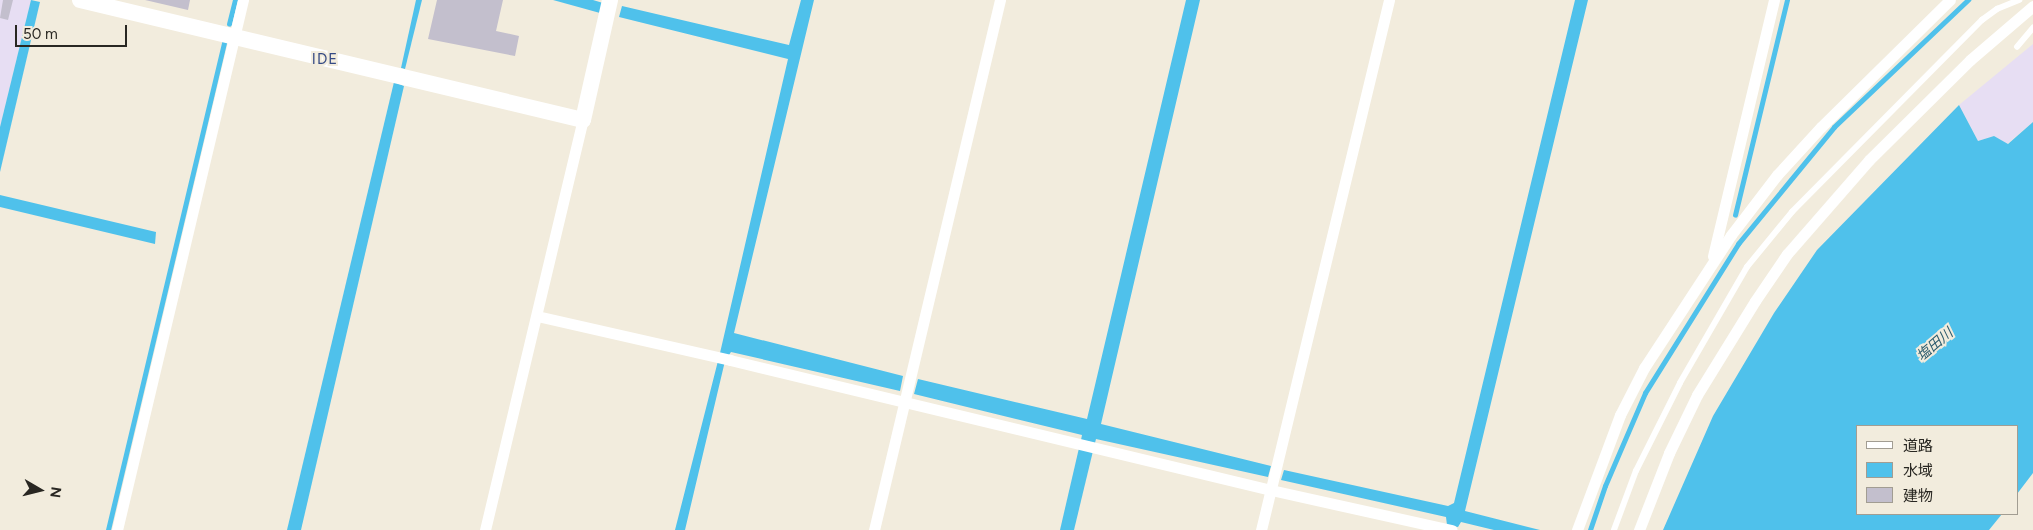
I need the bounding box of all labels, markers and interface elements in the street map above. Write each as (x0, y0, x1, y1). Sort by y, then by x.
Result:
scale bar (18, 15, 130, 47)
text: 50 m (23, 25, 58, 43)
district label: IDE (311, 51, 339, 69)
water label: 塩田川 (1914, 325, 1956, 365)
legend (1856, 425, 2018, 515)
text: 道路 (1903, 437, 1933, 455)
text: 水域 (1903, 462, 1933, 480)
north arrow (15, 465, 65, 515)
text: N (46, 486, 65, 499)
text: 建物 (1903, 487, 1933, 505)

